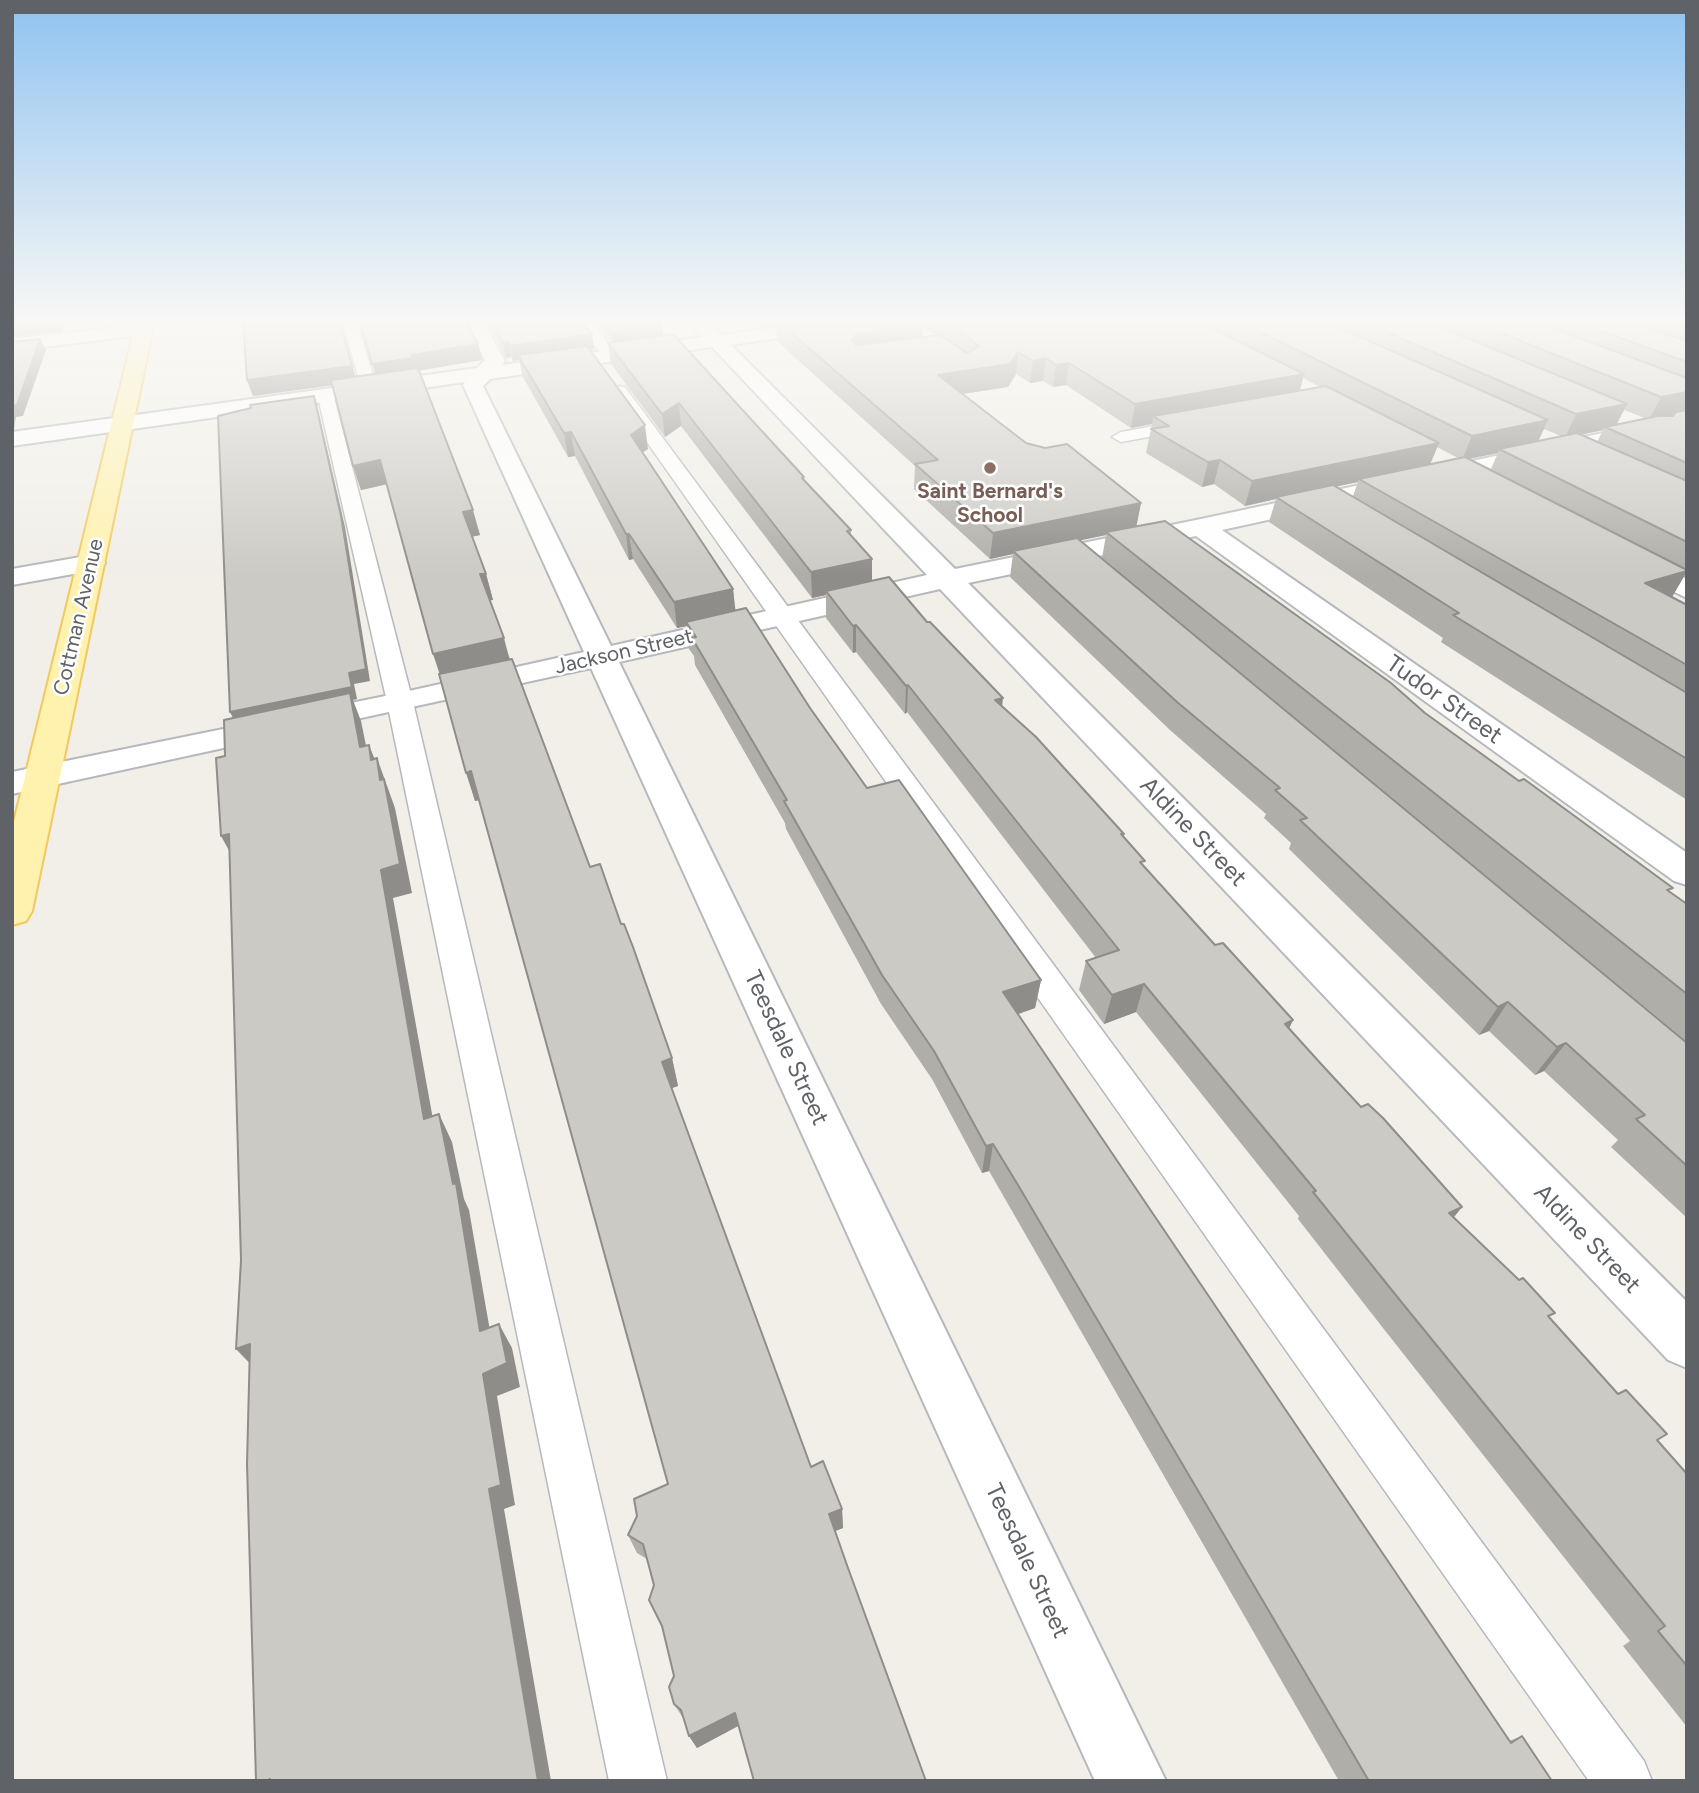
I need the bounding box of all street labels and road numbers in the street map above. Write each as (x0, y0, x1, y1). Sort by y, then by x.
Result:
street label: Cottman Avenue (49, 536, 109, 698)
street label: Jackson Street (553, 624, 695, 680)
street label: Tudor Street (1381, 650, 1507, 750)
street label: Aldine Street (1134, 771, 1252, 893)
street label: Teesdale Street (738, 966, 834, 1130)
street label: Aldine Street (1528, 1178, 1646, 1300)
street label: Teesdale Street (979, 1479, 1075, 1643)

